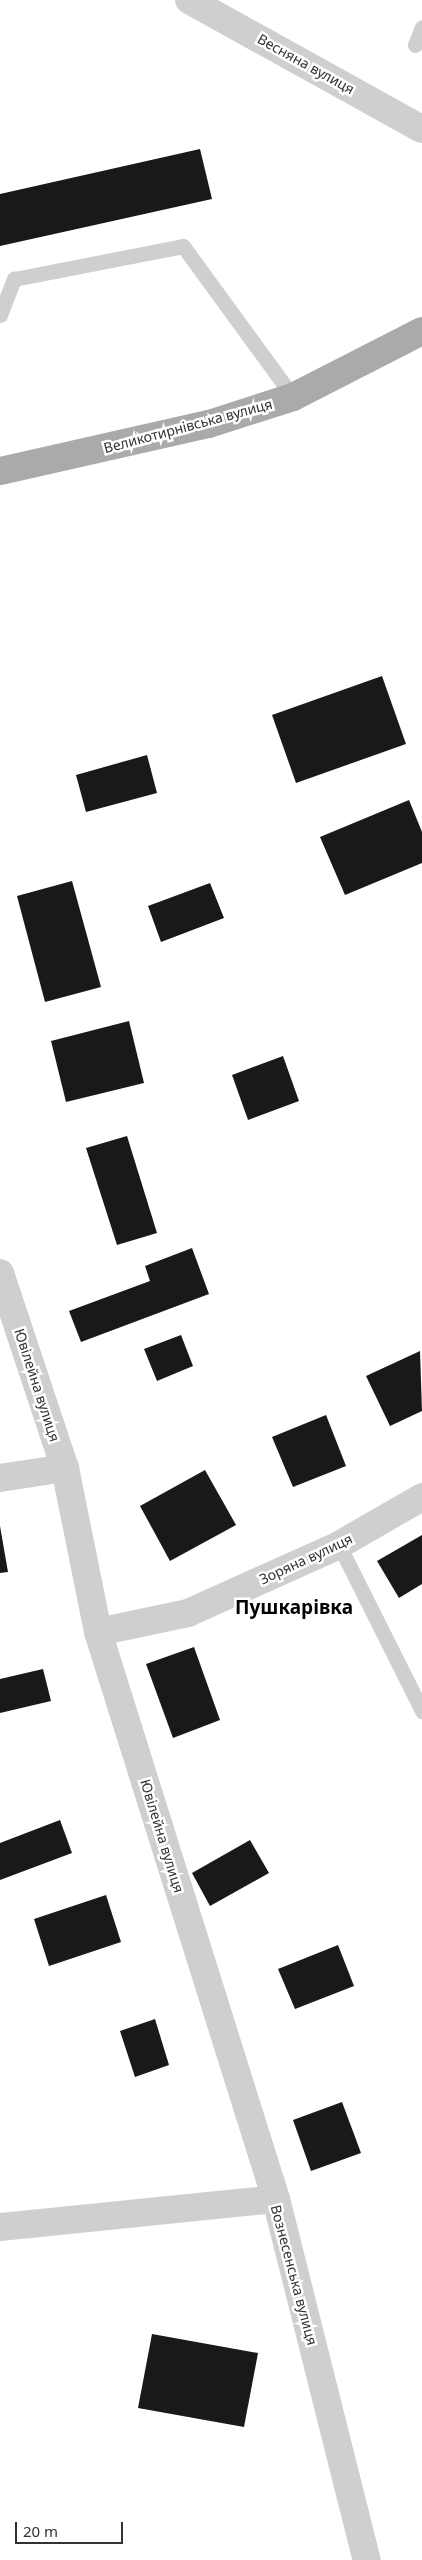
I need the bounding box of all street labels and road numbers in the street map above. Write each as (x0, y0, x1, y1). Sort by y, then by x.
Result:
street label: Весняна вулиця (255, 30, 357, 98)
street label: Великотирнівська вулиця (102, 395, 274, 457)
street label: Ювілейна вулиця (11, 1326, 63, 1444)
street label: Зоряна вулиця (257, 1530, 355, 1588)
street label: Ювілейна вулиця (137, 1777, 187, 1895)
street label: Вознесенська вулиця (267, 2203, 321, 2347)

